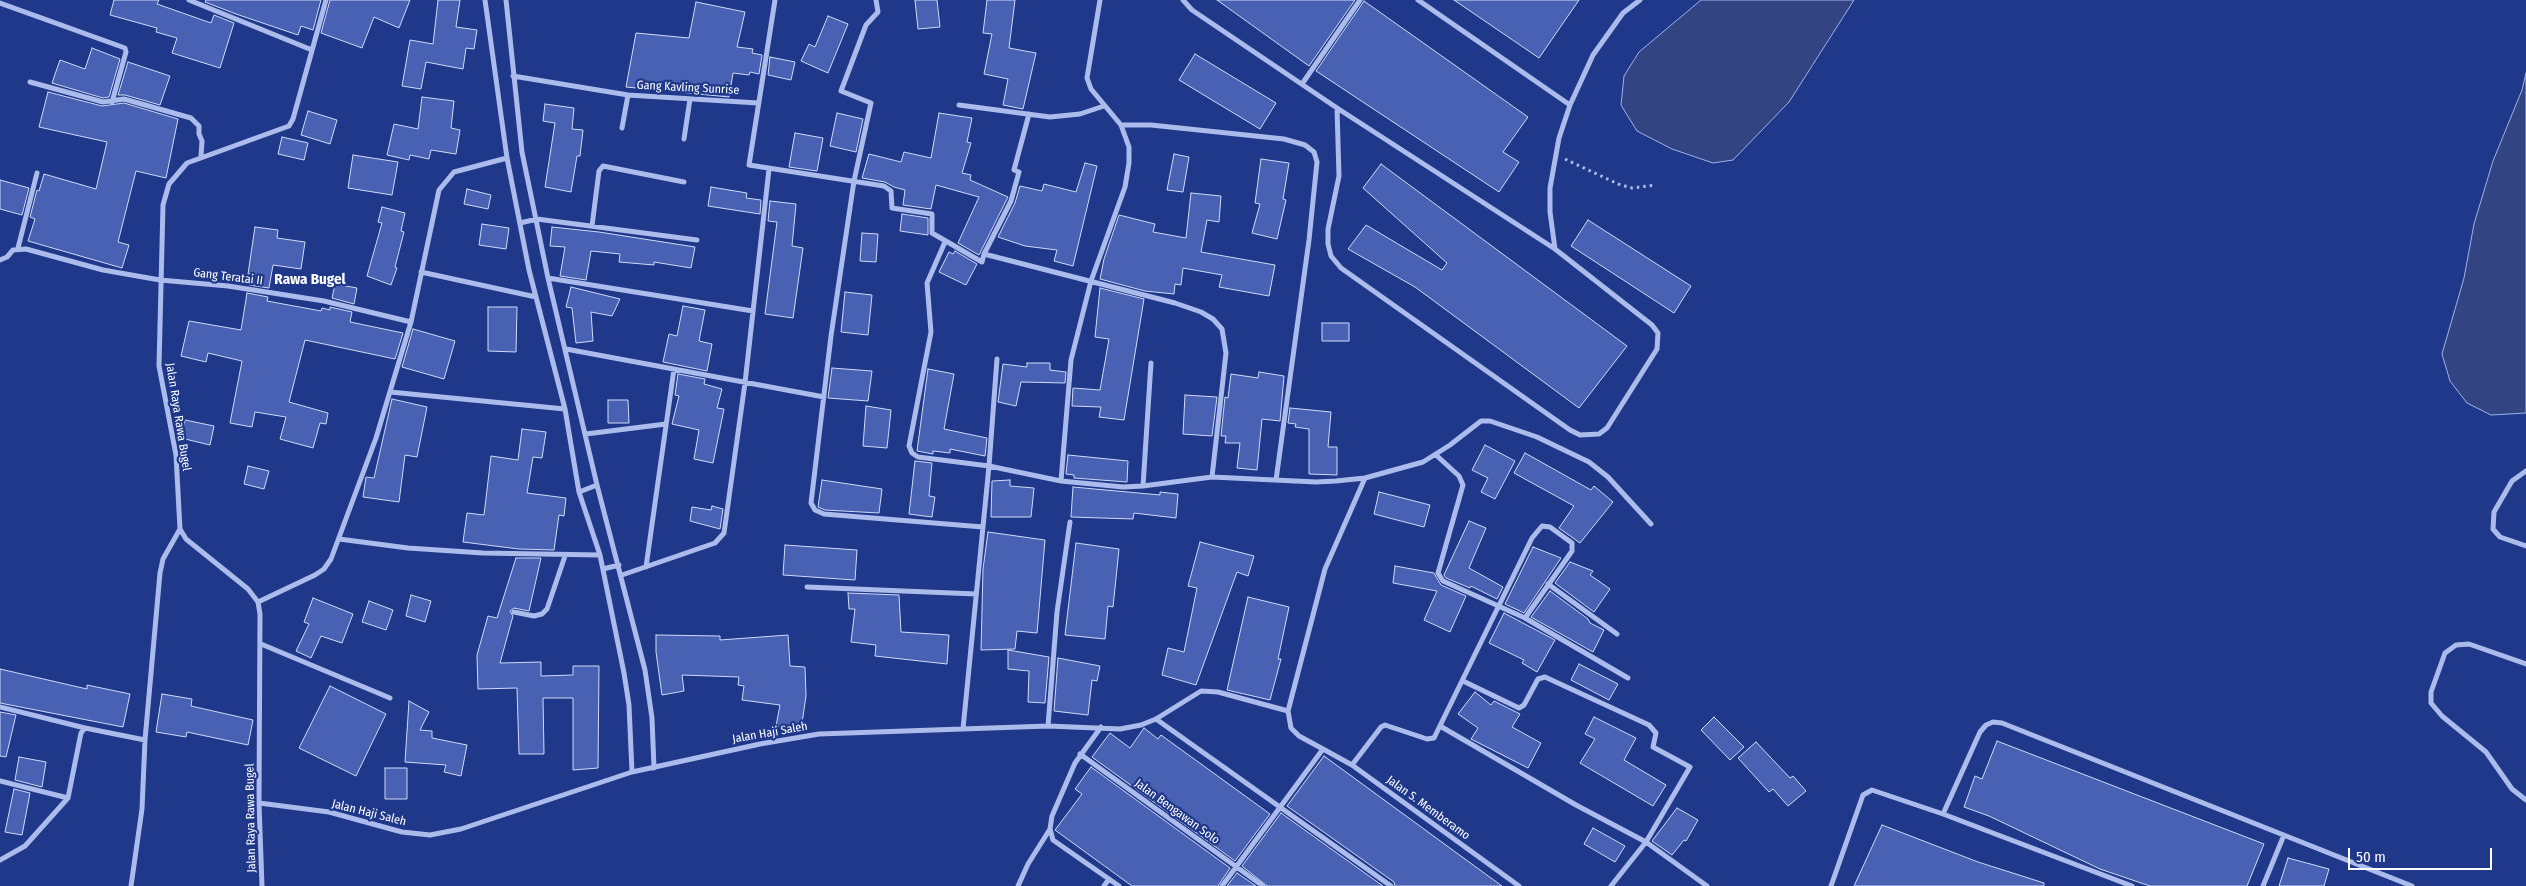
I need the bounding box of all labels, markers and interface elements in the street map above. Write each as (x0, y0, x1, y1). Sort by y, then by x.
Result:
street label: Gang Kavling Sunrise (636, 78, 740, 98)
street label: Gang Teratai II (192, 266, 264, 288)
district label: Rawa Bugel (274, 271, 346, 289)
street label: Jalan Raya Rawa Bugel (162, 362, 194, 472)
street label: Jalan Haji Saleh (731, 719, 809, 747)
street label: Jalan Raya Rawa Bugel (243, 763, 259, 873)
street label: Jalan S. Memberamo (1383, 773, 1473, 843)
street label: Jalan Bengawan Solo (1132, 776, 1222, 848)
street label: Jalan Haji Saleh (330, 797, 408, 829)
scale bar (2351, 838, 2495, 870)
text: 50 m (2356, 848, 2386, 866)

